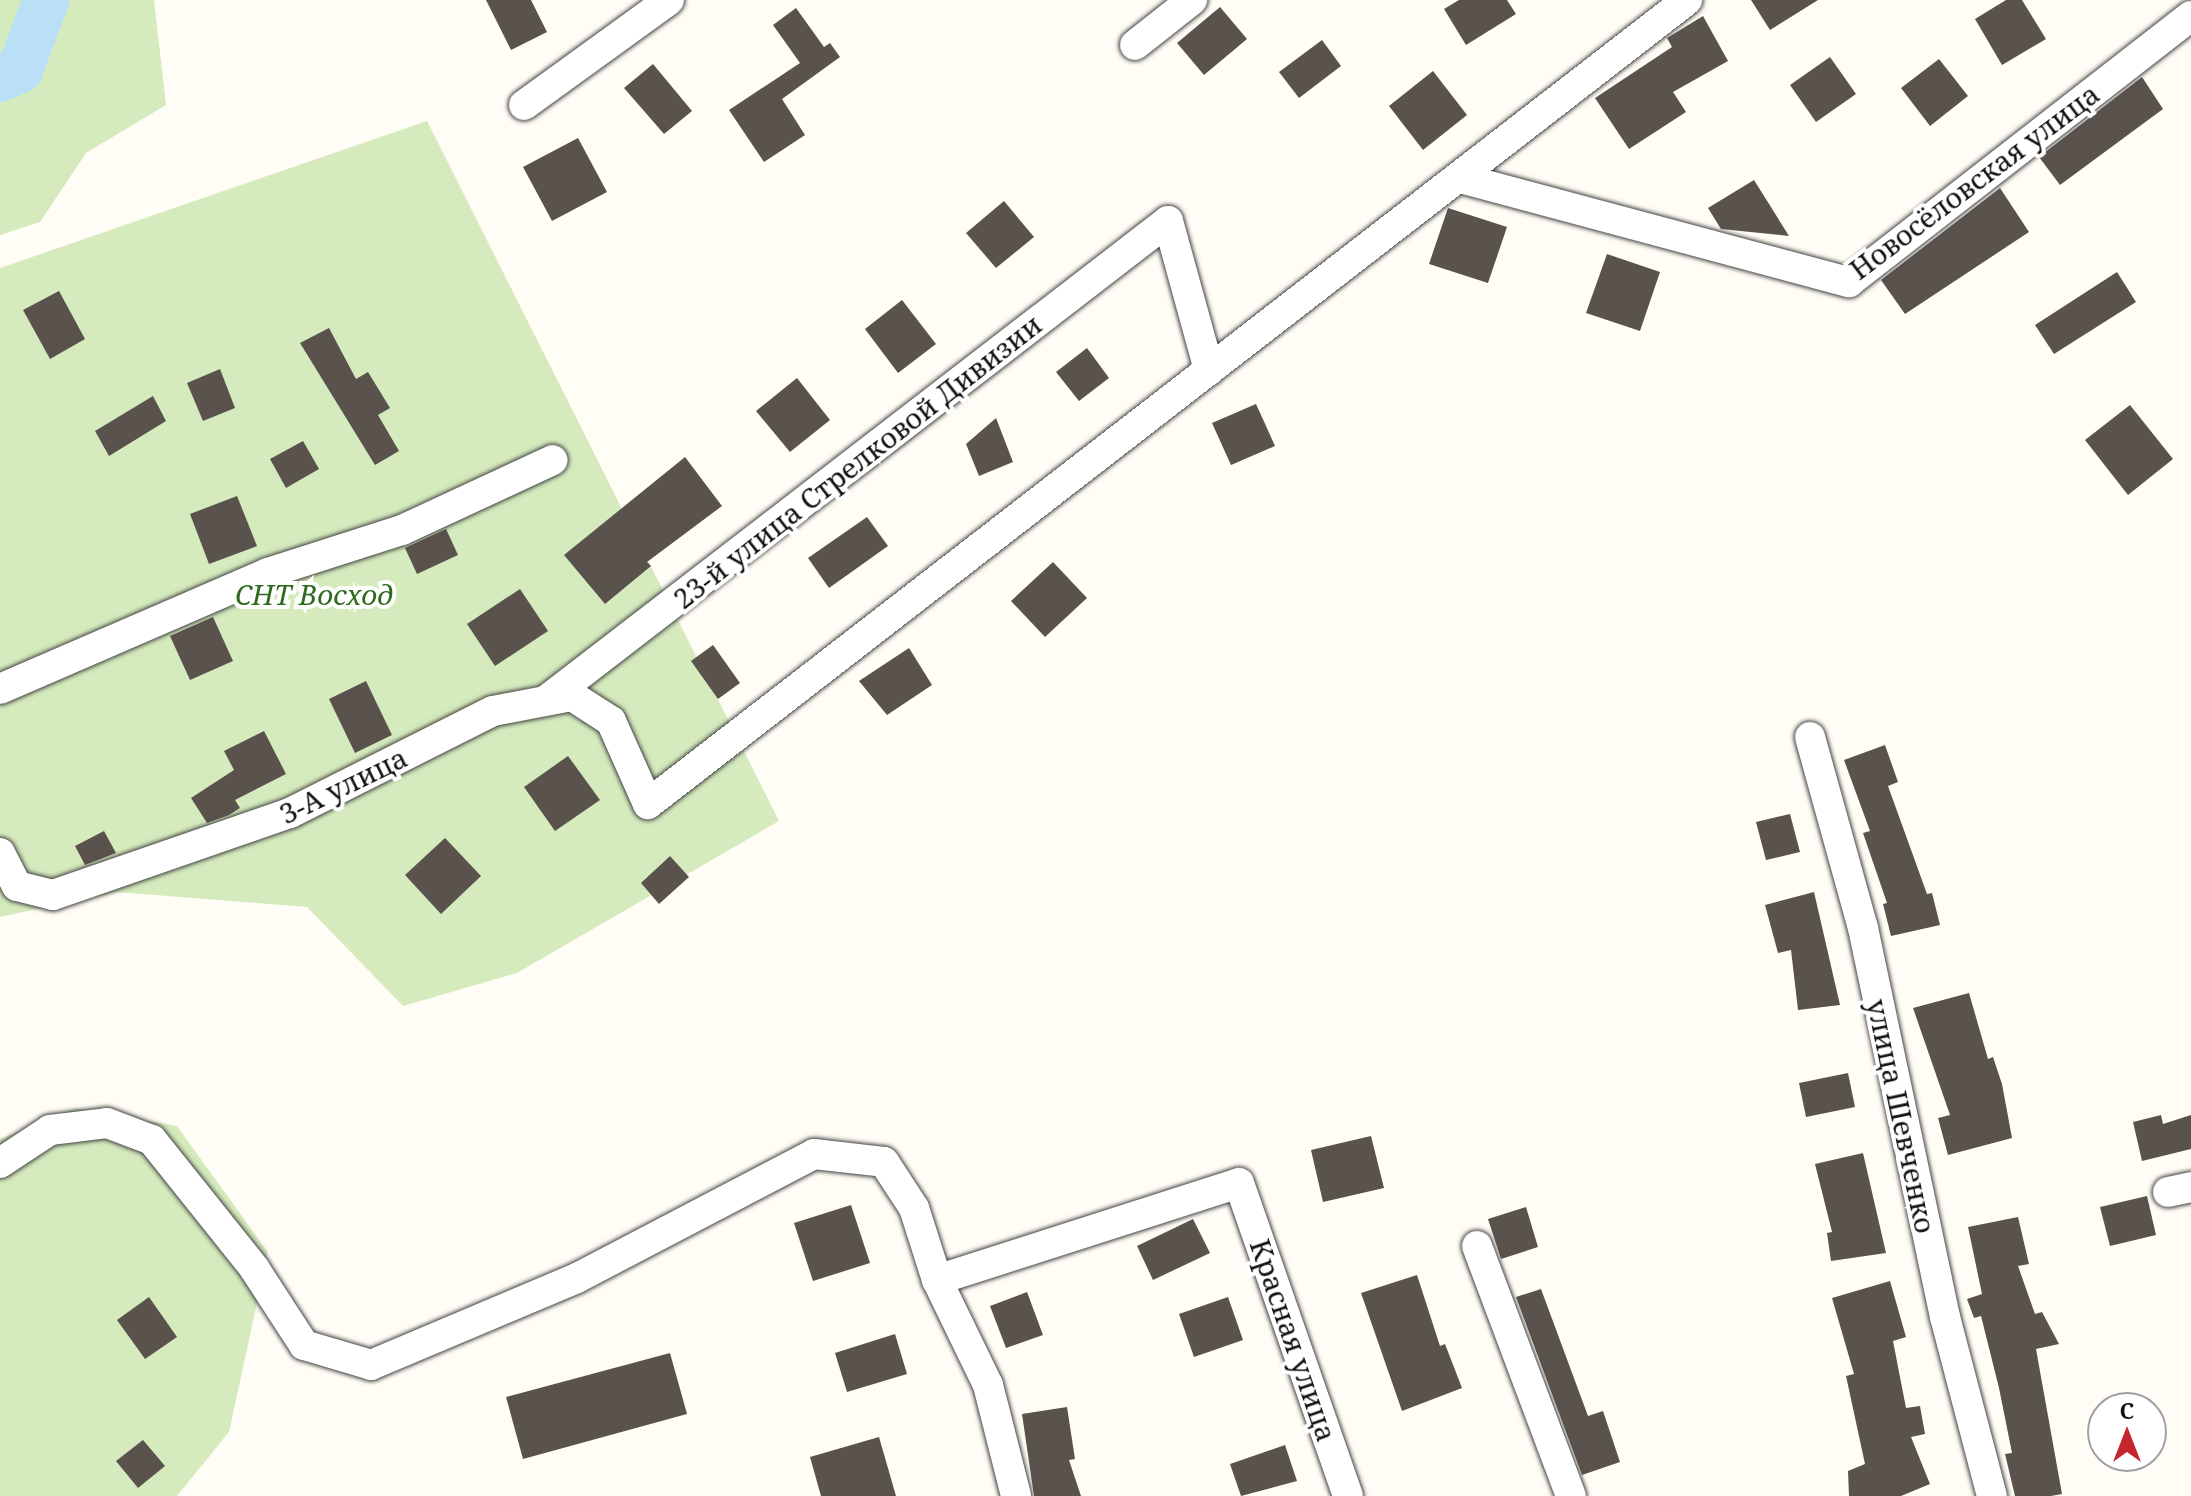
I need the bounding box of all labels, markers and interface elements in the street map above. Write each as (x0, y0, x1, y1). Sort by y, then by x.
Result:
street label: Новосёловская улица (1843, 76, 2105, 286)
street label: 23-й улица Стрелковой Дивизии (666, 307, 1048, 615)
park label: СНТ Восход (235, 577, 393, 611)
street label: 3-А улица (274, 740, 412, 830)
street label: улица Шевченко (1861, 996, 1943, 1236)
street label: Красная улица (1244, 1234, 1344, 1446)
north arrow (2087, 1392, 2167, 1472)
text: С (2120, 1395, 2134, 1425)

